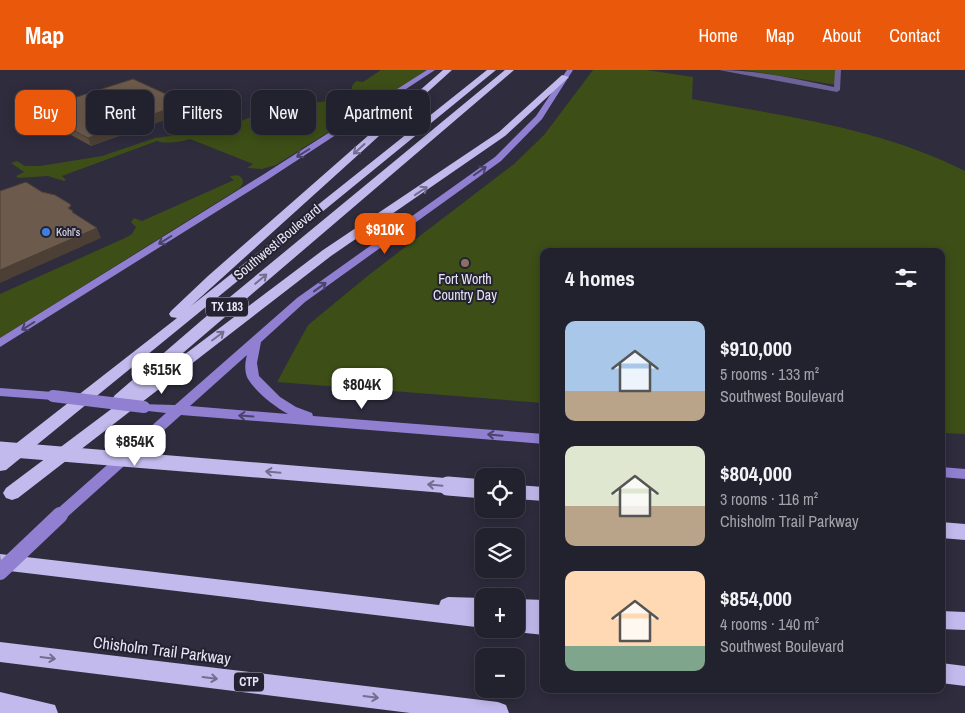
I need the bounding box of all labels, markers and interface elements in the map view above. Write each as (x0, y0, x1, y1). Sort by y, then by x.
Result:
text: Map (25, 19, 64, 51)
text: Home (698, 23, 738, 48)
text: Map (766, 23, 795, 48)
text: About (823, 23, 861, 48)
text: Contact (889, 23, 940, 48)
chip: Buy (15, 90, 76, 135)
chip: Rent (86, 90, 154, 135)
chip: Filters (164, 90, 241, 135)
chip: New (251, 90, 316, 135)
chip: Apartment (326, 90, 430, 135)
one-way arrow (353, 143, 366, 155)
one-way arrow (297, 149, 311, 159)
one-way arrow (473, 166, 487, 176)
one-way arrow (413, 186, 427, 196)
street label: Southwest Boulevard (230, 200, 324, 284)
pin: $910K (350, 212, 420, 255)
text: $910K (366, 218, 404, 240)
place label: Kohl's (56, 225, 81, 239)
marker: Kohl's (40, 226, 52, 238)
one-way arrow (159, 235, 173, 245)
marker: Fort Worth Country Day (459, 257, 471, 269)
text: 4 homes (565, 264, 635, 293)
icon: filters (892, 264, 920, 292)
place label: Fort Worth Country Day (433, 270, 497, 304)
one-way arrow (254, 273, 267, 284)
one-way arrow (313, 281, 326, 292)
road number: TX 183 (206, 298, 248, 316)
one-way arrow (21, 321, 35, 331)
one-way arrow (211, 331, 224, 342)
text: $910,000 (720, 334, 792, 363)
icon: home (605, 341, 665, 401)
pin: $515K (127, 352, 197, 395)
text: $515K (143, 358, 181, 380)
text: 5 rooms · 133 m² (720, 363, 819, 385)
pin: $804K (327, 368, 397, 410)
text: $804K (343, 373, 381, 395)
text: Southwest Boulevard (720, 385, 844, 407)
one-way arrow (238, 411, 254, 420)
pin: $854K (100, 424, 170, 467)
text: $854K (116, 430, 154, 452)
one-way arrow (487, 430, 503, 439)
text: $804,000 (720, 459, 792, 488)
icon: home (605, 466, 665, 526)
one-way arrow (266, 467, 282, 476)
map controls (475, 468, 525, 698)
button: locate (475, 468, 525, 518)
one-way arrow (427, 480, 443, 490)
text: 3 rooms · 116 m² (720, 488, 818, 510)
text: Chisholm Trail Parkway (720, 510, 859, 532)
button: layers (475, 528, 525, 578)
text: $854,000 (720, 584, 792, 613)
button: + (475, 588, 525, 638)
icon: home (605, 591, 665, 651)
text: 4 rooms · 140 m² (720, 613, 819, 635)
street label: Chisholm Trail Parkway (92, 631, 233, 669)
text: Southwest Boulevard (720, 635, 844, 657)
button: − (475, 648, 525, 698)
one-way arrow (40, 653, 56, 663)
road number: CTP (234, 672, 264, 692)
one-way arrow (201, 673, 217, 683)
one-way arrow (363, 692, 379, 702)

